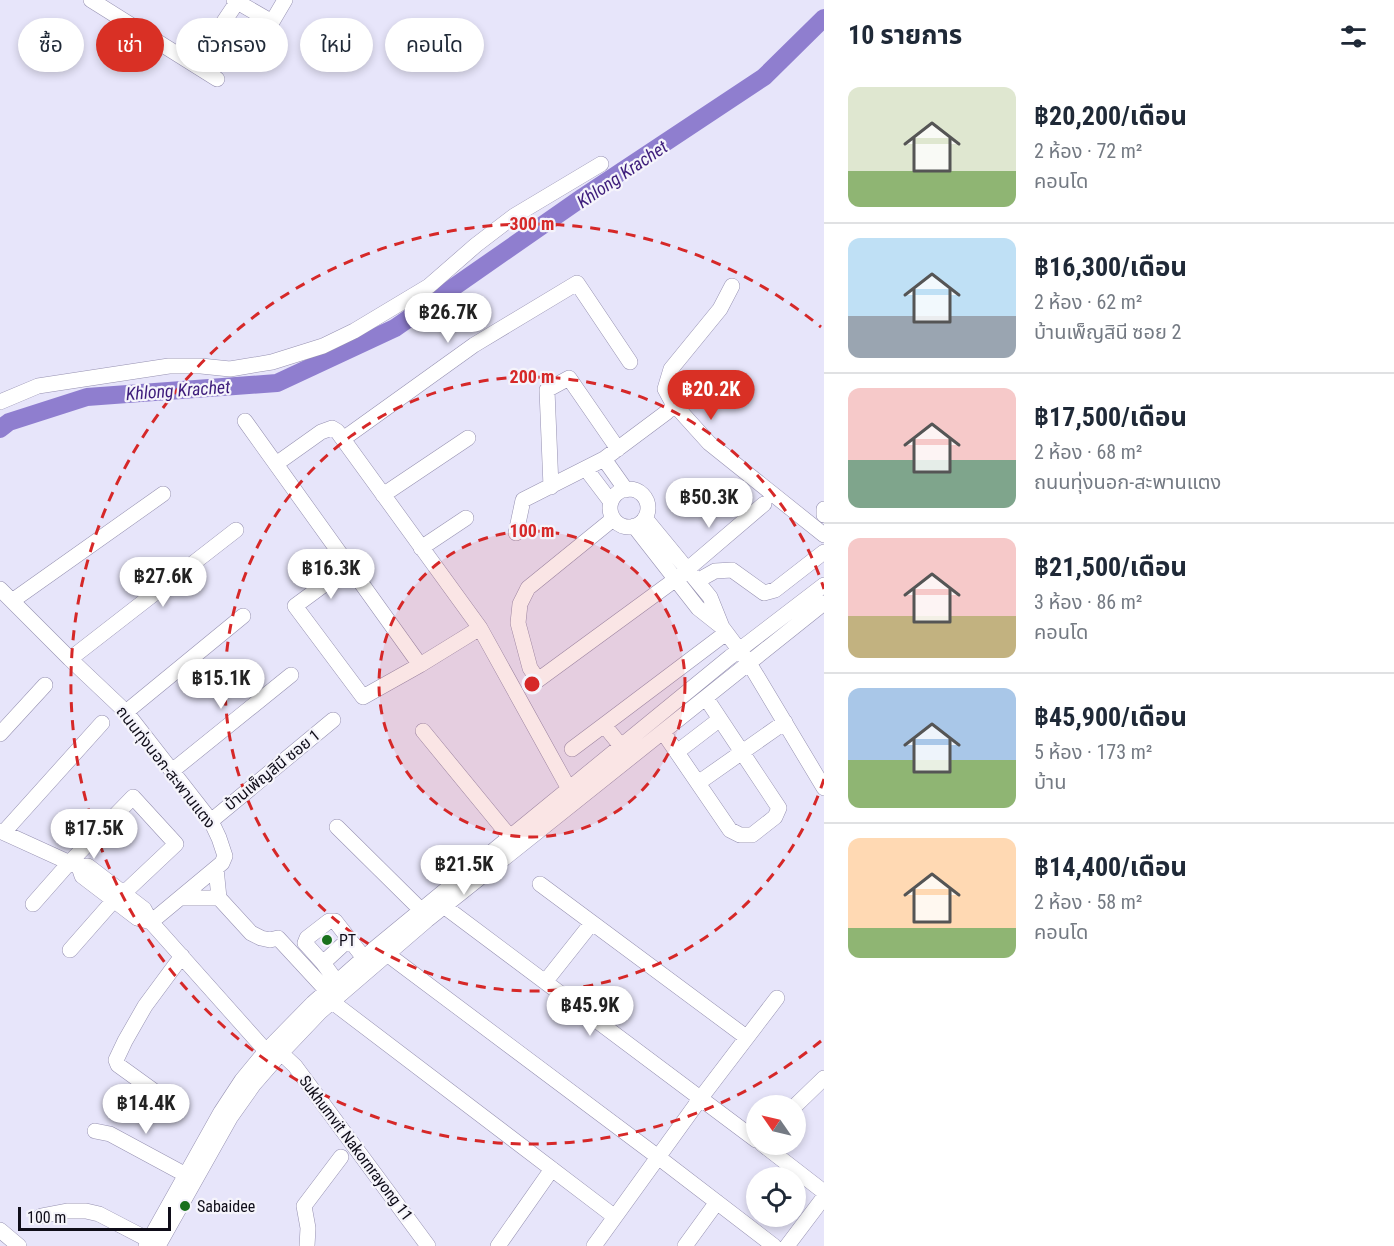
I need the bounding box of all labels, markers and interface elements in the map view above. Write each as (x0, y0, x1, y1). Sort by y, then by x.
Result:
chip: ซื้อ (18, 18, 84, 72)
chip: เช่า (96, 18, 164, 72)
chip: ตัวกรอง (176, 18, 288, 72)
chip: ใหม่ (300, 18, 373, 72)
chip: คอนโด (385, 18, 484, 72)
text: 10 รายการ (848, 20, 962, 50)
icon: filters (1337, 20, 1370, 53)
text: ฿20,200/เดือน (1034, 101, 1187, 131)
icon: home (896, 111, 968, 183)
water label: Khlong Krachet (573, 136, 672, 212)
text: 2 ห้อง · 72 m² (1034, 139, 1142, 163)
text: คอนโด (1034, 169, 1088, 193)
text: 300 m (510, 213, 554, 234)
text: ฿16,300/เดือน (1034, 252, 1187, 282)
icon: home (896, 262, 968, 334)
text: 2 ห้อง · 62 m² (1034, 290, 1142, 314)
pin: ฿26.7K (399, 293, 497, 344)
text: ฿26.7K (419, 300, 477, 324)
text: บ้านเพ็ญสินี ซอย 2 (1034, 320, 1181, 344)
text: 200 m (510, 366, 554, 387)
pin: ฿20.2K (662, 370, 760, 421)
water label: Khlong Krachet (125, 376, 232, 404)
text: ฿20.2K (682, 377, 740, 401)
text: ฿17,500/เดือน (1034, 402, 1187, 432)
icon: home (896, 412, 968, 484)
text: 2 ห้อง · 68 m² (1034, 440, 1142, 464)
text: ถนนทุ่งนอก-สะพานแตง (1034, 470, 1221, 494)
pin: ฿50.3K (660, 478, 758, 529)
text: ฿50.3K (680, 485, 738, 509)
text: 100 m (510, 520, 554, 541)
pin: ฿16.3K (282, 549, 380, 600)
text: ฿21,500/เดือน (1034, 552, 1187, 582)
text: ฿16.3K (302, 556, 360, 580)
pin: ฿27.6K (114, 557, 212, 608)
icon: home (896, 562, 968, 634)
text: ฿27.6K (134, 564, 192, 588)
text: 3 ห้อง · 86 m² (1034, 590, 1142, 614)
text: คอนโด (1034, 620, 1088, 644)
pin: ฿15.1K (172, 659, 270, 710)
text: ฿15.1K (192, 666, 250, 690)
centre of rings (522, 674, 542, 694)
street label: ถนนทุ่งนอก-สะพานแตง (112, 702, 220, 832)
text: ฿45,900/เดือน (1034, 702, 1187, 732)
icon: home (896, 712, 968, 784)
street label: บ้านเพ็ญสินี ซอย 1 (220, 726, 324, 814)
text: 5 ห้อง · 173 m² (1034, 740, 1152, 764)
text: บ้าน (1034, 770, 1066, 794)
pin: ฿17.5K (45, 809, 143, 860)
text: ฿17.5K (65, 816, 123, 840)
pin: ฿21.5K (415, 845, 513, 896)
text: ฿21.5K (435, 852, 493, 876)
text: ฿14,400/เดือน (1034, 852, 1187, 882)
icon: home (896, 862, 968, 934)
text: 2 ห้อง · 58 m² (1034, 890, 1142, 914)
text: คอนโด (1034, 920, 1088, 944)
place label: PT (339, 931, 356, 950)
marker: PT (320, 933, 334, 947)
pin: ฿45.9K (541, 986, 639, 1037)
text: ฿45.9K (561, 993, 619, 1017)
street label: Sukhumvit Nakornrayong 11 (295, 1072, 417, 1224)
pin: ฿14.4K (97, 1084, 195, 1135)
text: ฿14.4K (117, 1091, 175, 1115)
north arrow (746, 1095, 806, 1155)
map controls (746, 1095, 806, 1227)
button: locate (746, 1167, 806, 1227)
place label: Sabaidee (197, 1197, 255, 1216)
marker: Sabaidee (178, 1199, 192, 1213)
scale bar (18, 1204, 171, 1232)
text: 100 m (27, 1208, 66, 1227)

